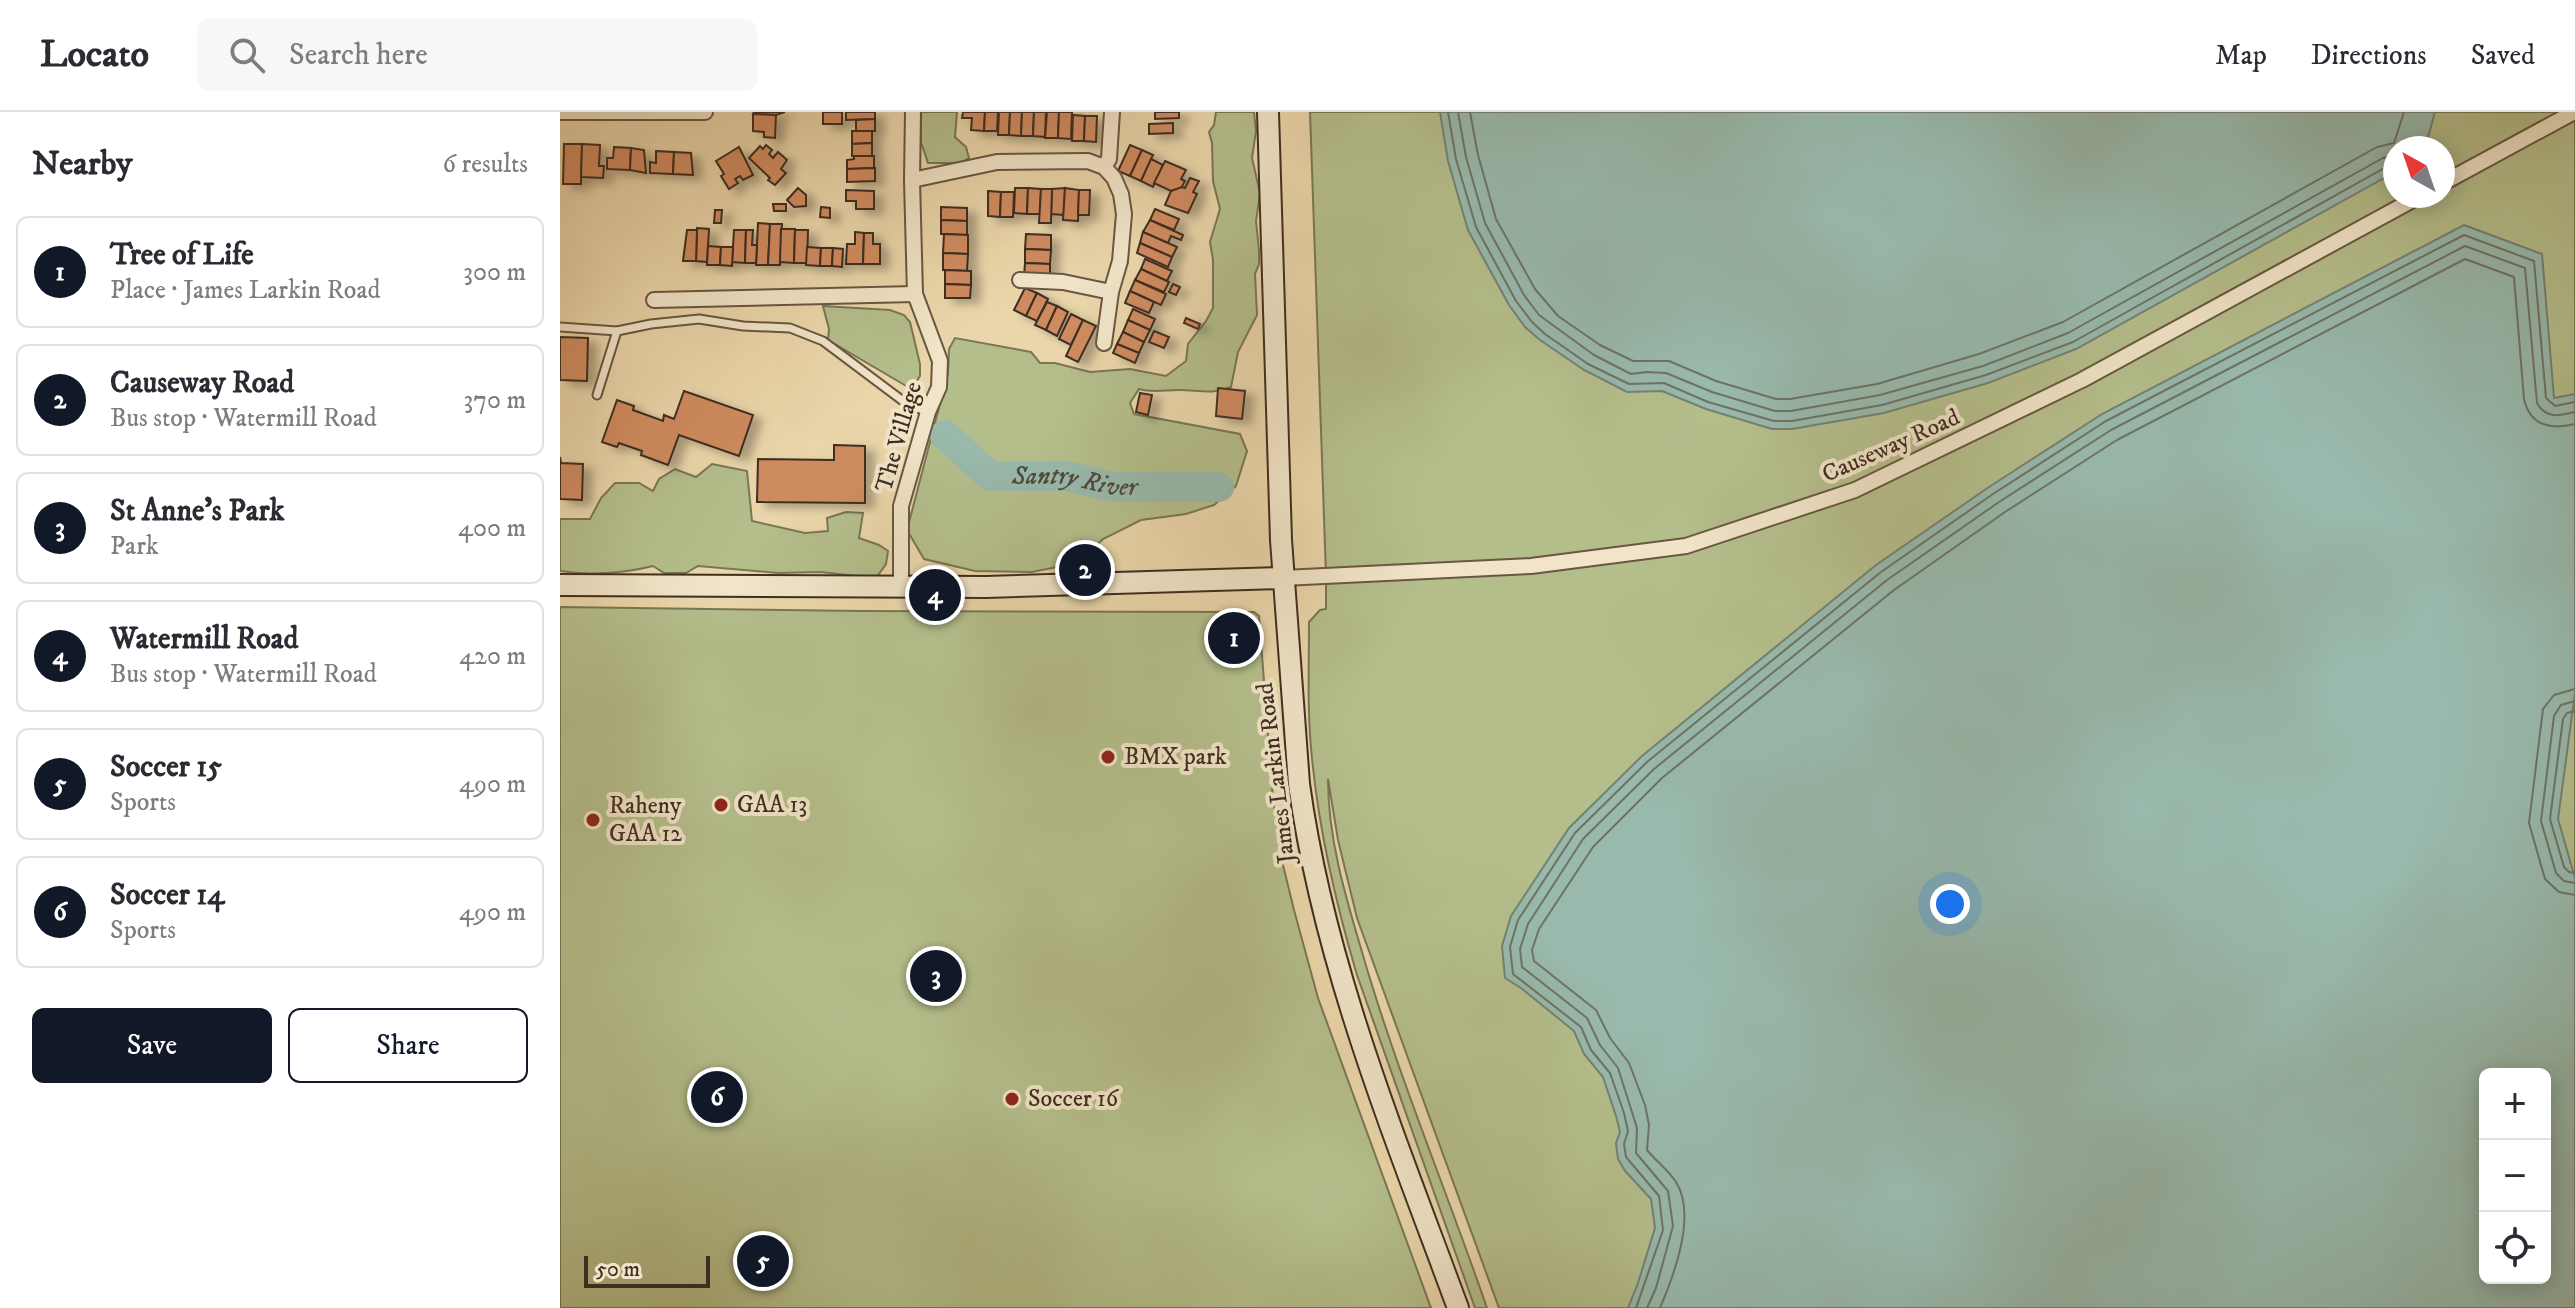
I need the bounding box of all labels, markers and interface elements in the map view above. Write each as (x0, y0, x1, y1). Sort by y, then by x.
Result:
search box (197, 19, 757, 91)
text: Locato (40, 31, 149, 79)
icon: search (225, 33, 269, 77)
text: Search here (289, 37, 428, 74)
text: Map (2215, 38, 2267, 73)
text: Directions (2311, 38, 2427, 73)
text: Saved (2471, 38, 2535, 73)
north arrow (2383, 136, 2455, 208)
text: Nearby (32, 143, 133, 185)
text: 6 results (442, 148, 528, 181)
text: Tree of Life (110, 237, 254, 274)
text: 1 (55, 256, 65, 289)
text: 300 m (463, 256, 526, 289)
text: Place · James Larkin Road (110, 274, 380, 307)
text: Causeway Road (110, 365, 294, 402)
street label: The Village (869, 378, 929, 496)
text: 2 (54, 384, 66, 417)
text: 370 m (464, 384, 526, 417)
text: Bus stop · Watermill Road (110, 402, 377, 435)
street label: Causeway Road (1818, 402, 1964, 490)
water label: Santry River (1011, 459, 1139, 504)
text: St Anne's Park (110, 493, 284, 530)
text: 3 (55, 512, 65, 545)
text: 400 m (458, 512, 526, 545)
text: Park (110, 530, 159, 563)
pin: 2 (1059, 540, 1111, 600)
pin: 4 (909, 565, 961, 625)
pin: 1 (1208, 608, 1260, 668)
text: Watermill Road (110, 621, 298, 658)
text: 4 (53, 640, 67, 673)
text: 420 m (459, 640, 526, 673)
text: Bus stop · Watermill Road (110, 658, 377, 691)
street label: James Larkin Road (1250, 681, 1302, 867)
place label: BMX park (1124, 742, 1227, 772)
marker: BMX park (1099, 748, 1117, 766)
text: Soccer 15 (110, 749, 222, 786)
text: 5 (54, 768, 66, 801)
text: 490 m (459, 768, 526, 801)
text: Sports (110, 786, 176, 819)
place label: GAA 13 (737, 790, 807, 820)
place label: Raheny GAA 12 (609, 791, 682, 849)
marker: GAA 13 (712, 796, 730, 814)
marker: Raheny GAA 12 (584, 811, 602, 829)
text: Soccer 14 (110, 877, 224, 914)
your location (1930, 884, 1970, 924)
text: 6 (53, 896, 67, 929)
text: 490 m (459, 896, 526, 929)
text: Sports (110, 914, 176, 947)
pin: 3 (910, 946, 962, 1006)
button: Save (32, 1008, 272, 1083)
button: Share (288, 1008, 528, 1083)
pin: 6 (691, 1067, 743, 1127)
map controls (2479, 1068, 2551, 1284)
button: + (2479, 1068, 2551, 1140)
place label: Soccer 16 (1028, 1084, 1120, 1114)
marker: Soccer 16 (1003, 1090, 1021, 1108)
button: − (2479, 1140, 2551, 1212)
button: locate (2479, 1212, 2551, 1284)
pin: 5 (737, 1231, 789, 1291)
scale bar (584, 1252, 710, 1288)
text: 50 m (596, 1256, 640, 1283)

